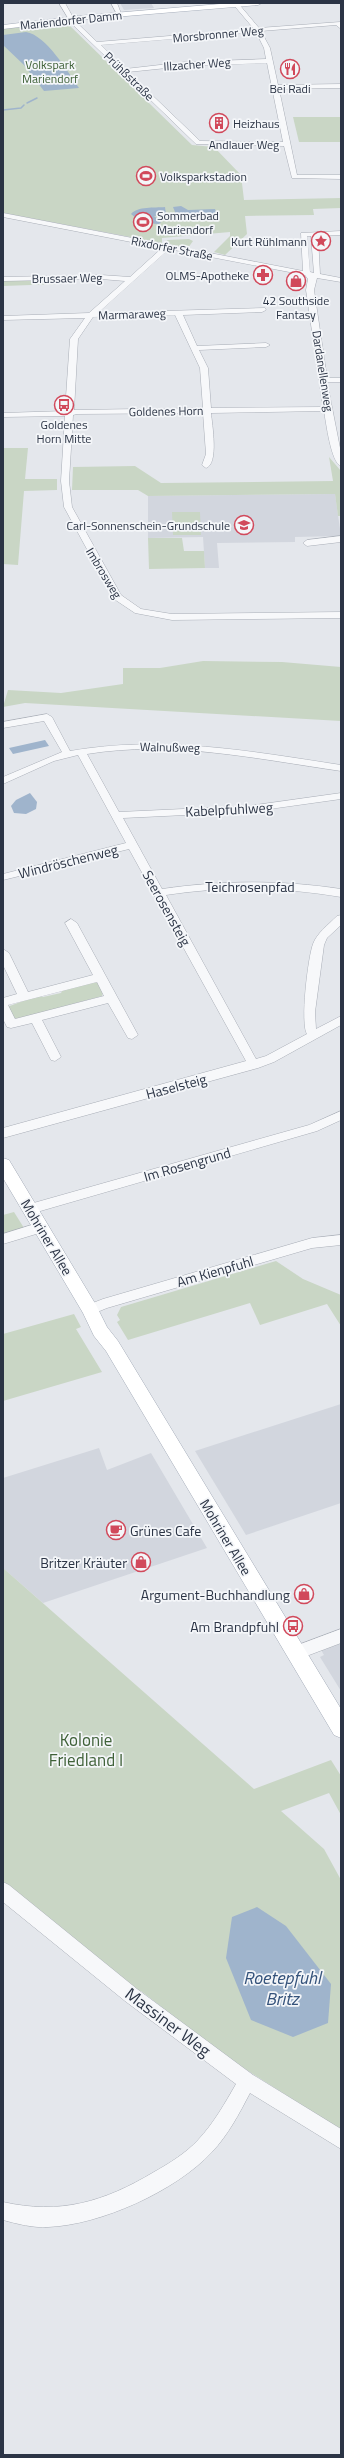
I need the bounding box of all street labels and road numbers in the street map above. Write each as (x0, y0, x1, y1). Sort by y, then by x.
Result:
street label: Mariendorfer Damm (19, 5, 123, 35)
street label: Morsbronner Weg (172, 21, 264, 47)
street label: Prühßstraße (99, 47, 159, 105)
street label: Illzacher Weg (163, 52, 231, 76)
street label: Andlauer Weg (209, 135, 279, 154)
street label: Rixdorfer Straße (130, 231, 214, 265)
street label: Brussaer Weg (32, 268, 102, 288)
street label: Marmaraweg (98, 303, 166, 325)
street label: Dardanellenweg (307, 329, 339, 413)
street label: Goldenes Horn (129, 401, 203, 421)
street label: Imbrosweg (81, 544, 127, 602)
street label: Walnußweg (140, 737, 200, 757)
street label: Kabelpfuhlweg (185, 796, 273, 822)
street label: Windröschenweg (16, 838, 120, 884)
street label: Seerosensteig (138, 866, 196, 950)
street label: Teichrosenpfad (205, 876, 295, 897)
street label: Haselsteig (143, 1068, 209, 1104)
street label: Im Rosengrund (141, 1142, 233, 1186)
street label: Mohriner Allee (16, 1195, 78, 1279)
street label: Am Kienpfuhl (174, 1250, 256, 1292)
street label: Mohriner Allee (195, 1495, 257, 1579)
street label: Massiner Weg (120, 1981, 217, 2063)

